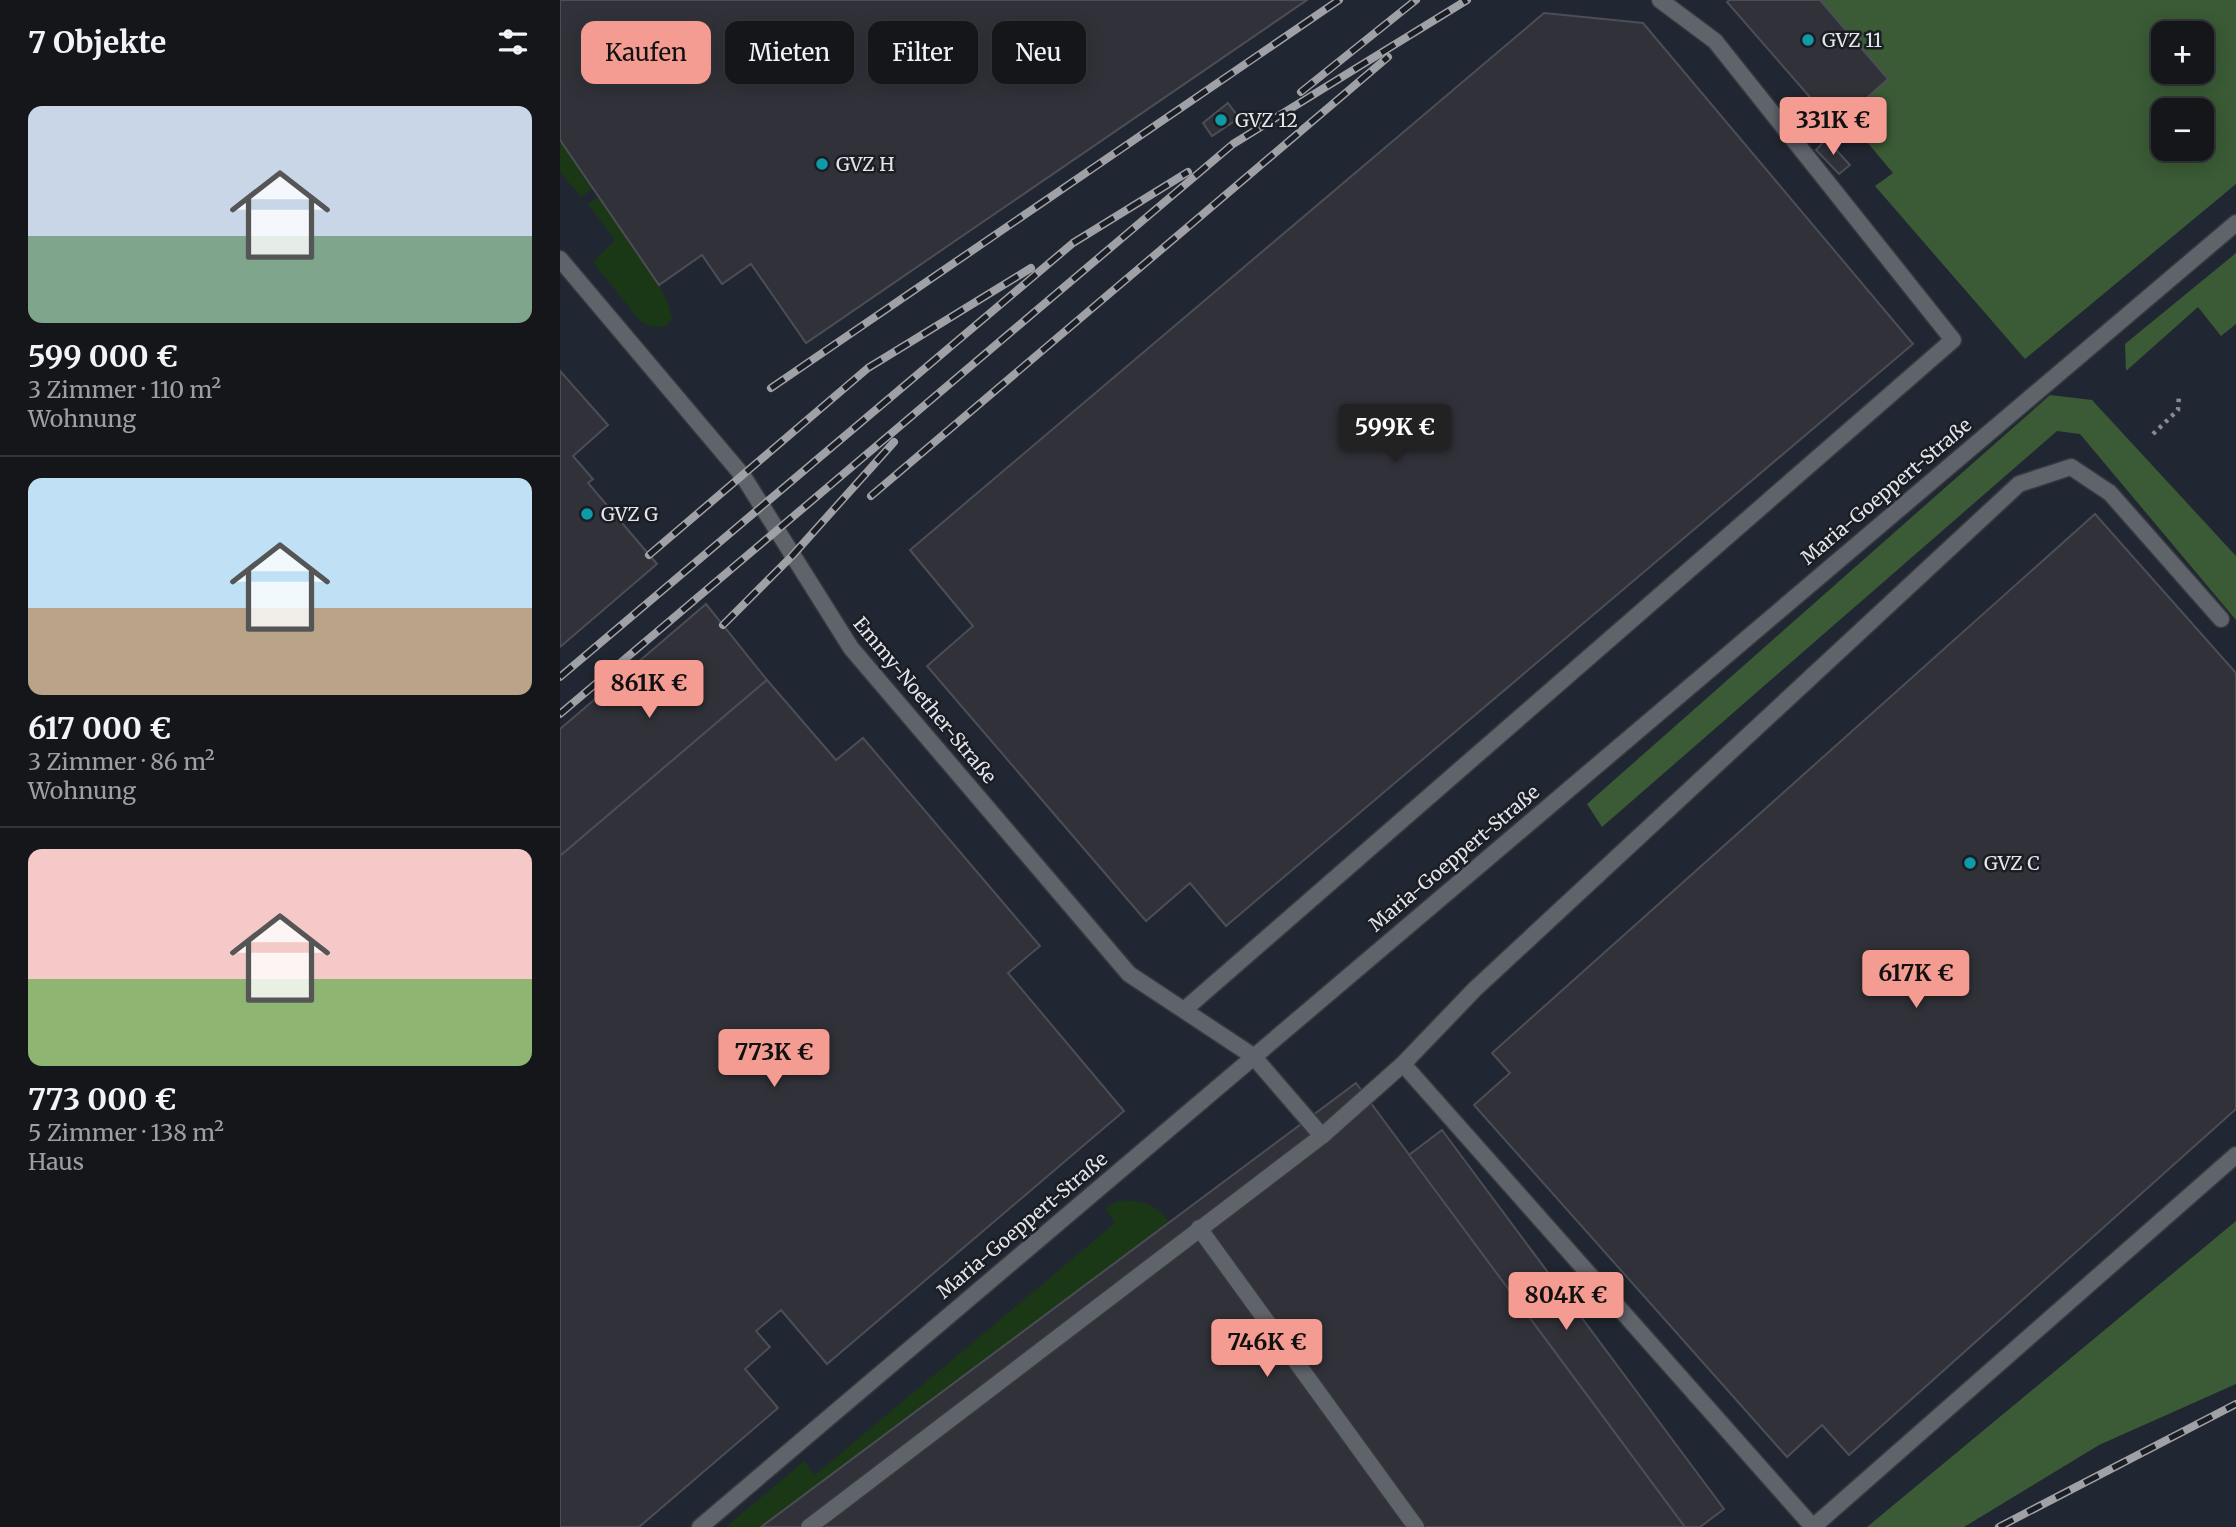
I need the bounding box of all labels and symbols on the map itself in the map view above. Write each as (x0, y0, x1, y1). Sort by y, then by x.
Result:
place label: GVZ 11 (1822, 28, 1882, 52)
marker: GVZ 11 (1800, 32, 1816, 48)
pin: 331K € (1776, 97, 1890, 157)
place label: GVZ 12 (1235, 108, 1298, 132)
marker: GVZ 12 (1213, 112, 1229, 128)
place label: GVZ H (836, 152, 894, 176)
marker: GVZ H (814, 156, 830, 172)
pin: 599K € (1338, 405, 1452, 464)
street label: Maria-Goeppert-Straße (1796, 413, 1976, 569)
place label: GVZ G (601, 502, 658, 526)
marker: GVZ G (579, 506, 595, 522)
street label: Emmy-Noether-Straße (848, 612, 1002, 788)
pin: 861K € (592, 660, 706, 720)
street label: Maria-Goeppert-Straße (1364, 780, 1544, 936)
place label: GVZ C (1984, 851, 2040, 875)
marker: GVZ C (1962, 855, 1978, 871)
pin: 617K € (1859, 950, 1973, 1010)
pin: 773K € (717, 1030, 831, 1089)
street label: Maria-Goeppert-Straße (932, 1147, 1112, 1303)
pin: 804K € (1509, 1272, 1623, 1332)
pin: 746K € (1210, 1320, 1324, 1379)

